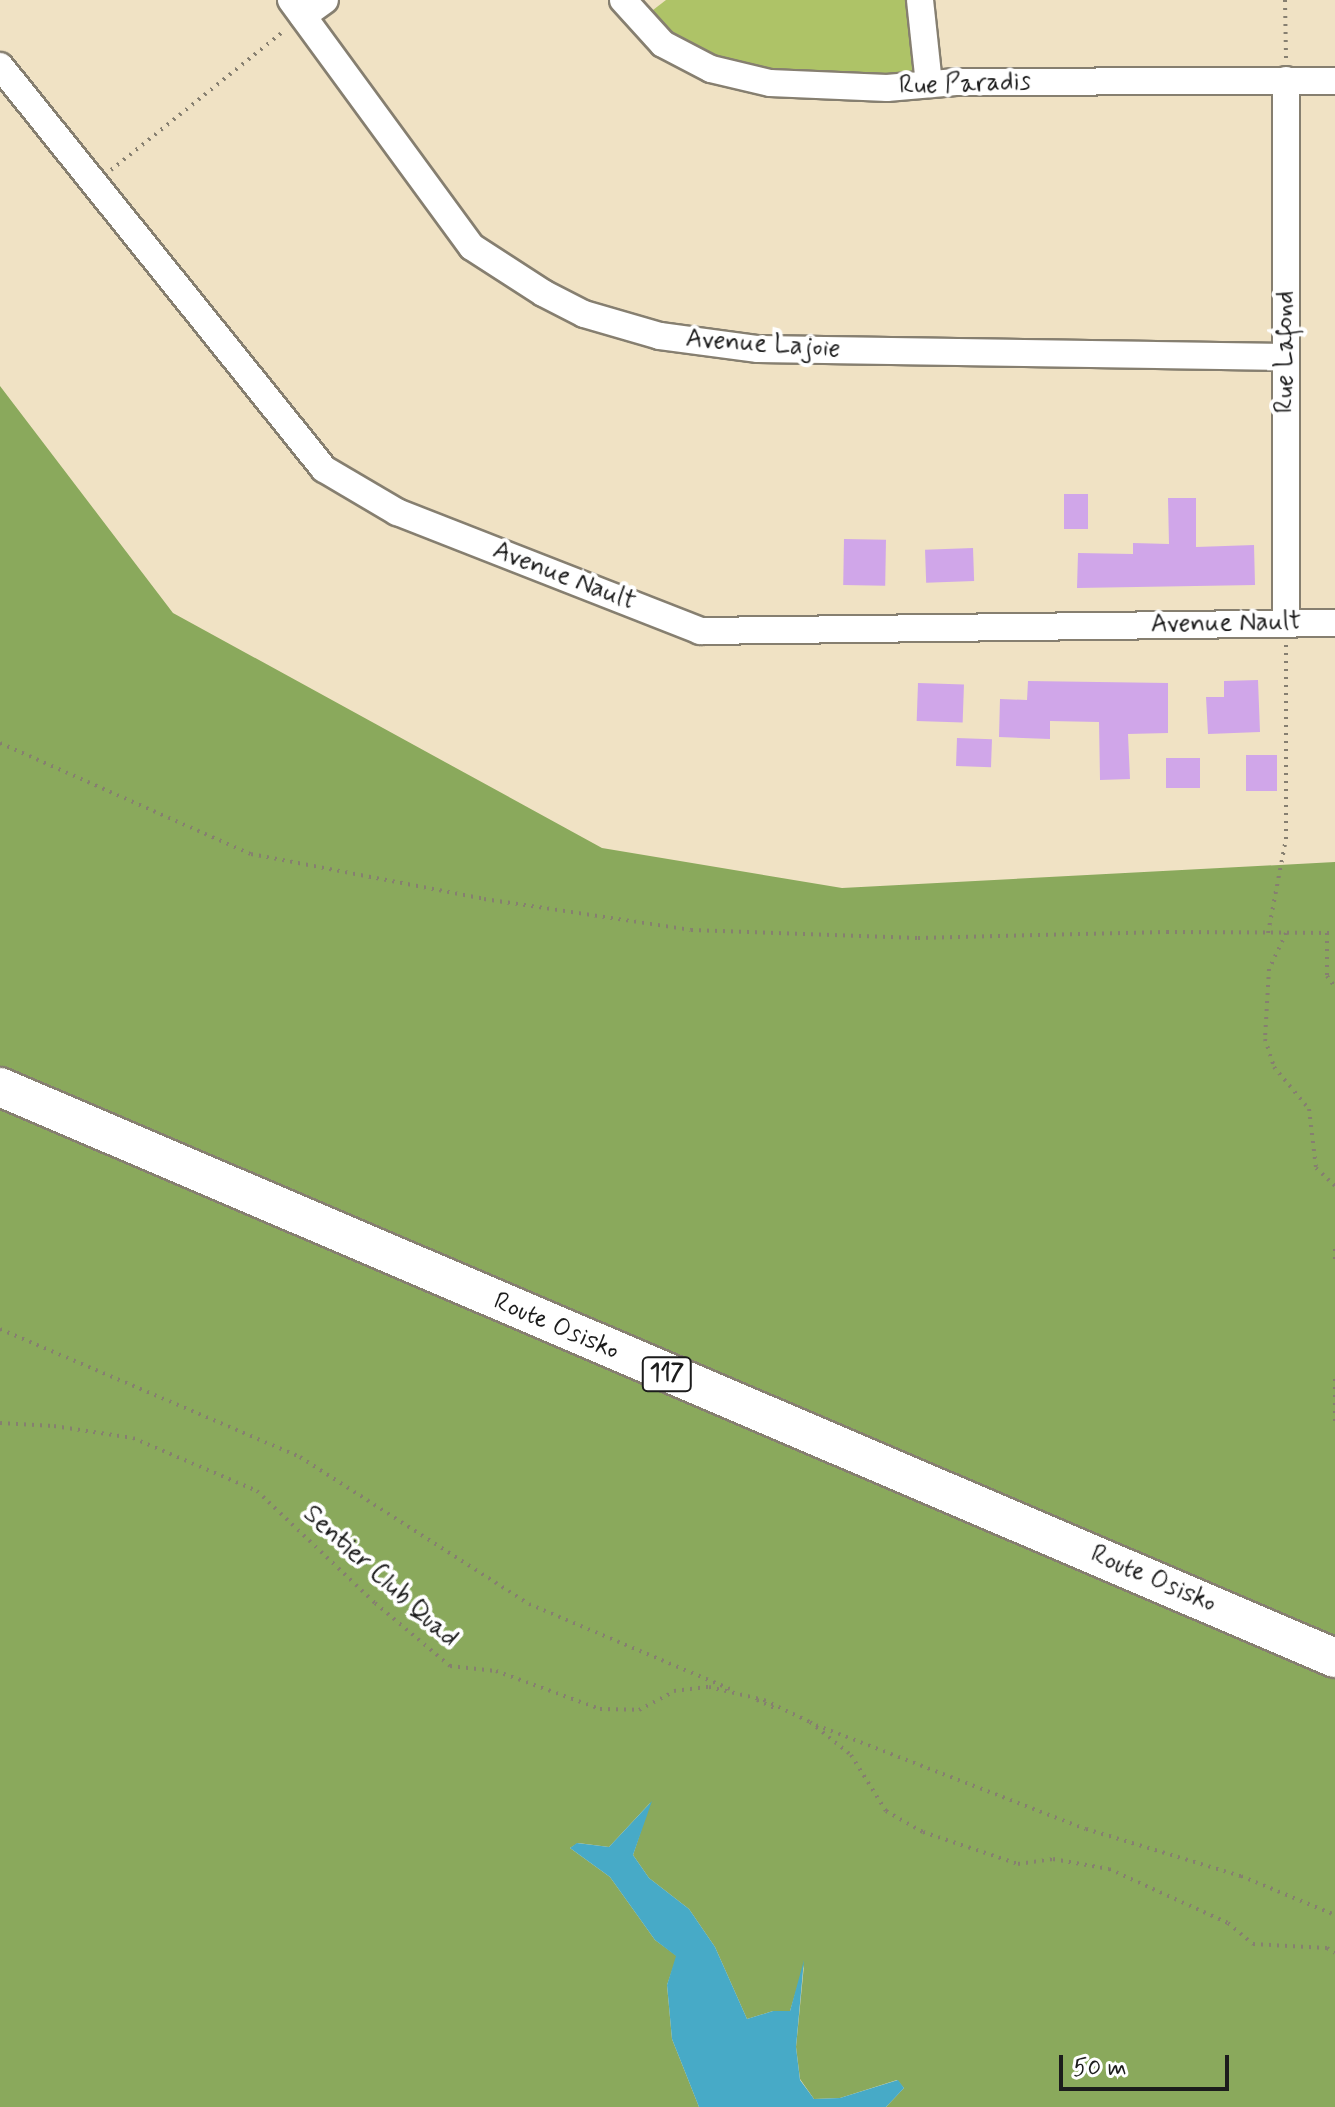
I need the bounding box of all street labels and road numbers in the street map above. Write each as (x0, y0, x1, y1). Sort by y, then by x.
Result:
street label: Rue Paradis (901, 67, 1029, 103)
street label: Rue Lafond (1270, 292, 1302, 412)
street label: Avenue Lajoie (683, 324, 843, 366)
street label: Avenue Nault (490, 536, 638, 618)
street label: Avenue Nault (1152, 607, 1300, 641)
street label: Route Osisko (489, 1287, 623, 1367)
road number: 117 (641, 1354, 693, 1394)
street label: Sentier Club Quad (294, 1497, 466, 1657)
street label: Route Osisko (1086, 1540, 1220, 1620)

